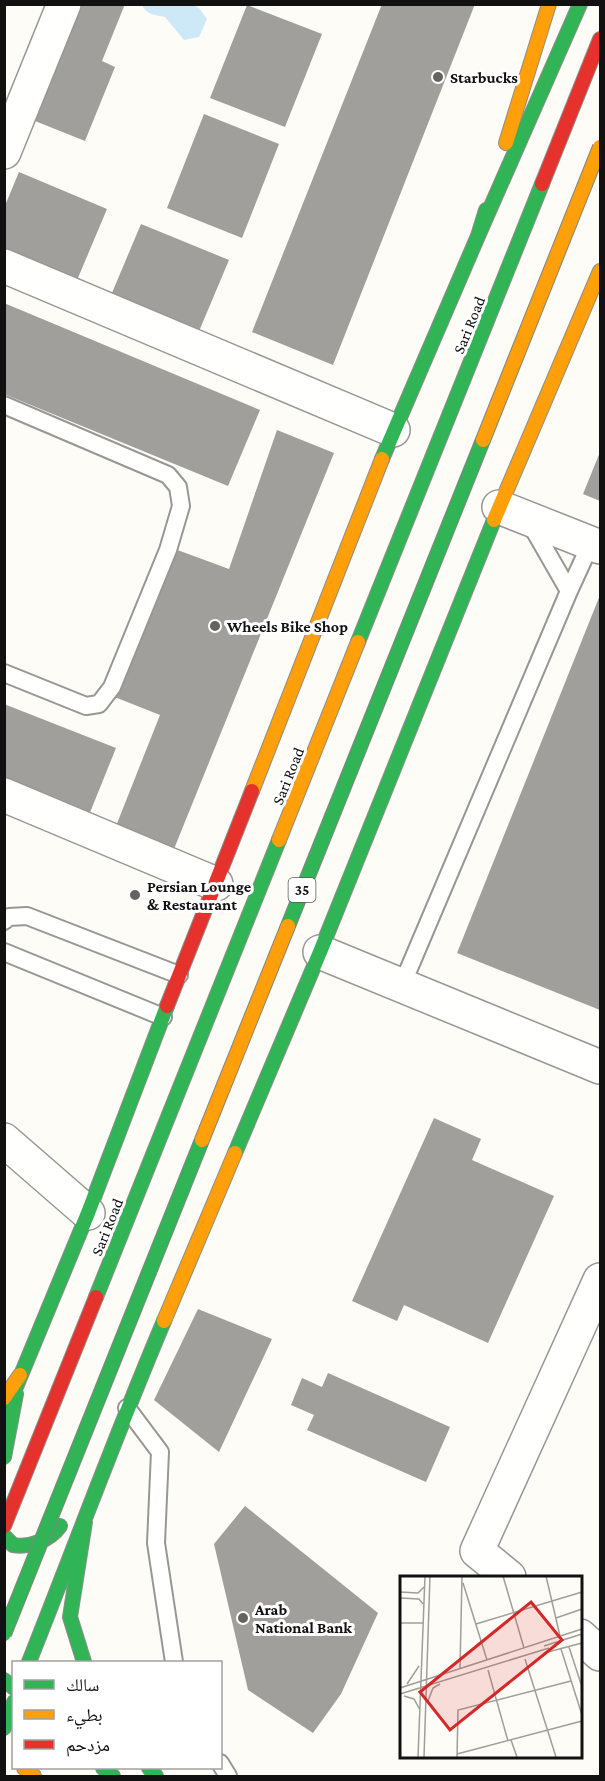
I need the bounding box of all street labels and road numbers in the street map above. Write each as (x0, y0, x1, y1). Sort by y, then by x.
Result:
street label: Sari Road (450, 293, 488, 356)
street label: Sari Road (269, 744, 307, 807)
road number: 35 (288, 878, 316, 902)
street label: Sari Road (88, 1195, 126, 1258)

